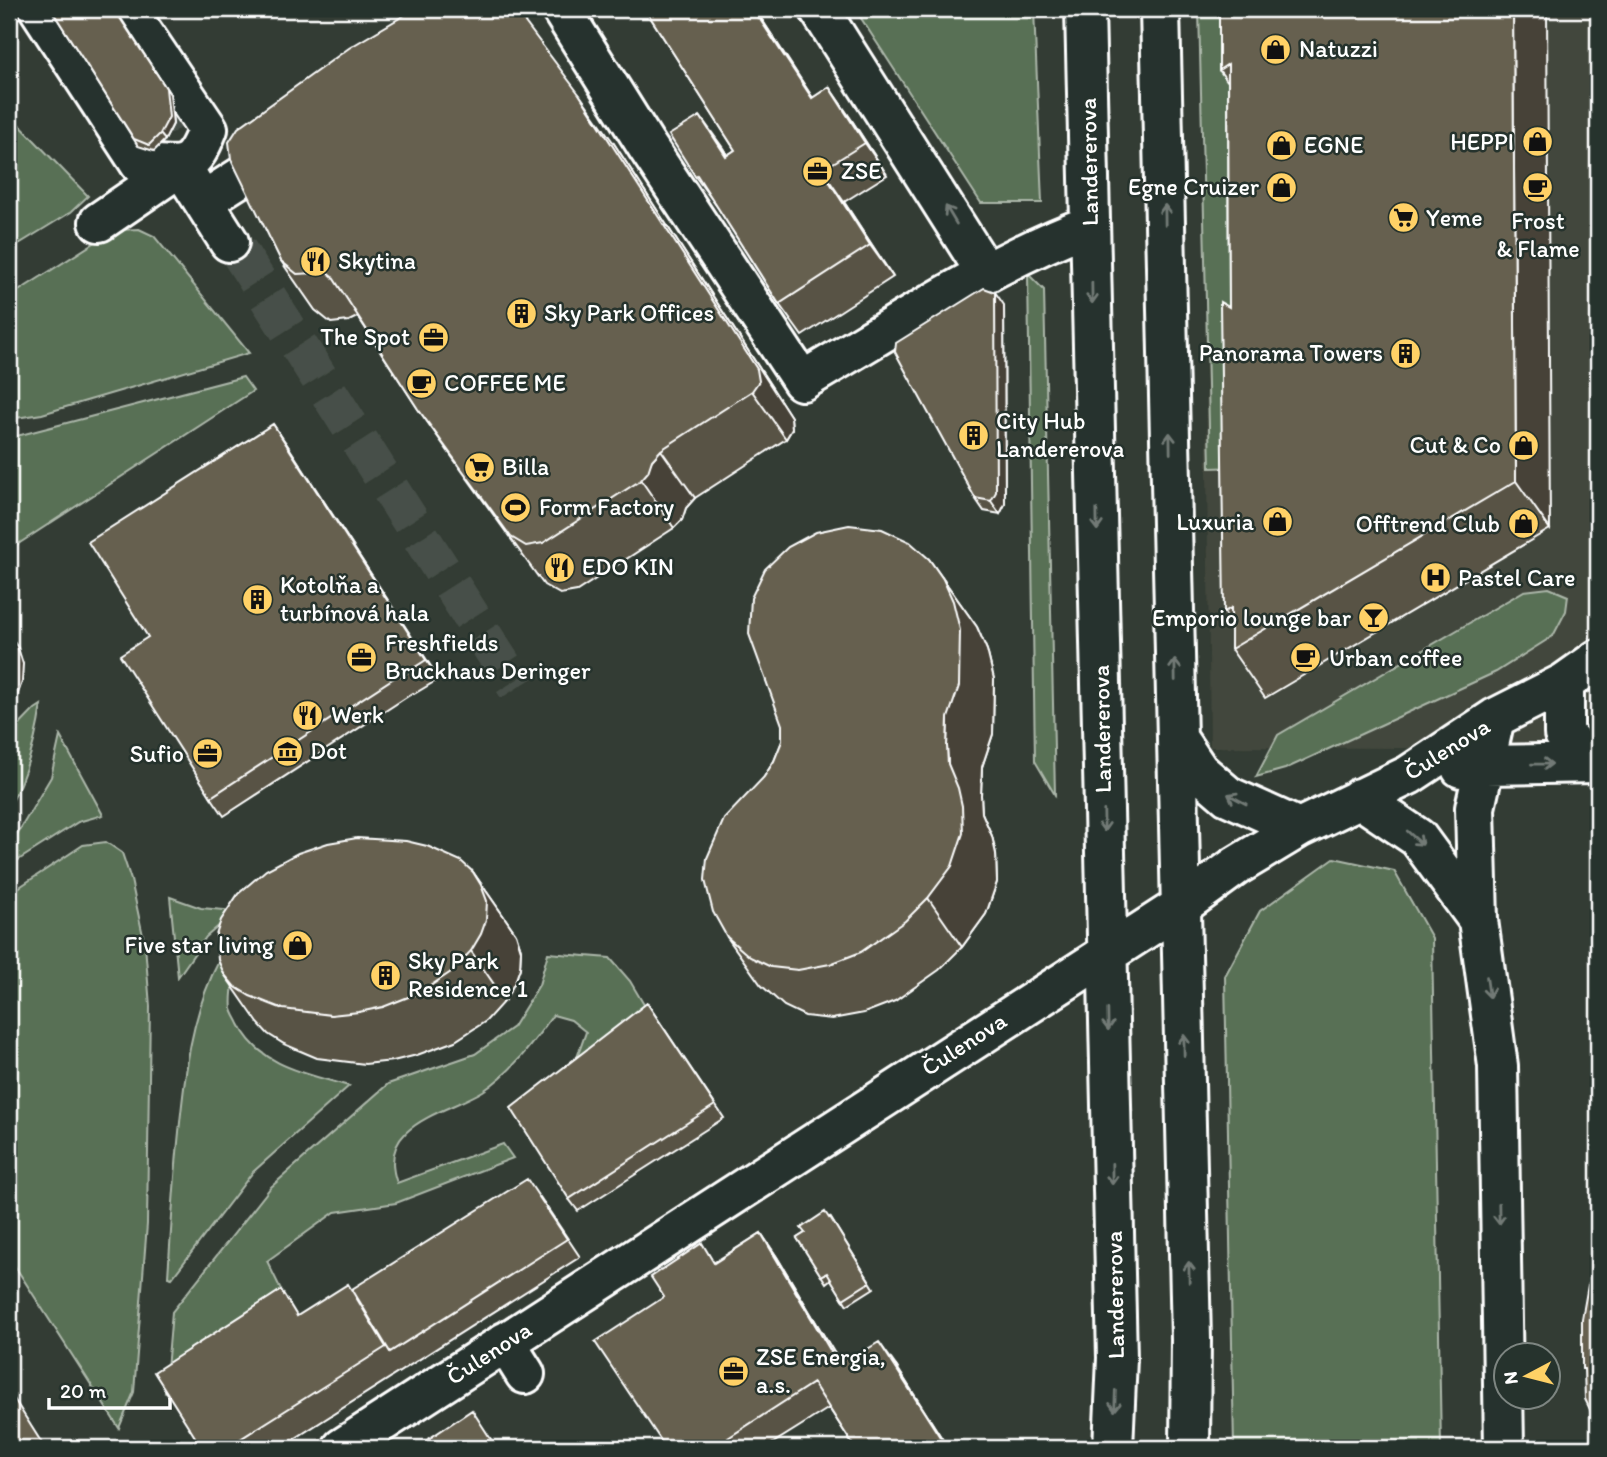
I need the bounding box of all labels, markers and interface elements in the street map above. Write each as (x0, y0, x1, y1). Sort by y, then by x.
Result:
shop icon: Natuzzi (1259, 32, 1293, 66)
place label: Natuzzi (1299, 34, 1378, 63)
street label: Landererova (1073, 97, 1104, 226)
shop icon: HEPPI (1520, 125, 1554, 159)
place label: HEPPI (1450, 127, 1514, 156)
shop icon: EGNE (1264, 128, 1298, 162)
place label: EGNE (1304, 130, 1363, 159)
office icon: ZSE (801, 154, 835, 188)
place label: ZSE (841, 156, 881, 185)
shop icon: Egne Cruizer (1265, 170, 1299, 204)
cafe icon: Frost & Flame (1521, 170, 1555, 204)
place label: Egne Cruizer (1128, 172, 1259, 201)
supermarket icon: Yeme (1386, 201, 1420, 235)
place label: Yeme (1426, 203, 1483, 232)
one-way arrow (1158, 204, 1171, 227)
one-way arrow (943, 206, 958, 225)
place label: Frost & Flame (1496, 206, 1580, 263)
restaurant icon: Skytina (298, 244, 332, 278)
place label: Skytina (338, 246, 416, 275)
one-way arrow (1085, 281, 1099, 304)
building icon: Sky Park Offices (504, 296, 538, 330)
place label: Sky Park Offices (544, 298, 714, 327)
office icon: The Spot (416, 320, 450, 354)
place label: The Spot (320, 322, 410, 351)
building icon: Panorama Towers (1389, 336, 1423, 370)
place label: Panorama Towers (1199, 338, 1383, 367)
cafe icon: COFFEE ME (404, 366, 438, 400)
place label: COFFEE ME (444, 368, 566, 397)
place label: City Hub Landererova (996, 406, 1124, 463)
building icon: City Hub Landererova (956, 418, 990, 452)
shop icon: Cut & Co (1507, 428, 1541, 462)
place label: Cut & Co (1410, 430, 1501, 459)
one-way arrow (1163, 431, 1176, 454)
supermarket icon: Billa (462, 450, 496, 484)
place label: Billa (502, 452, 549, 481)
sports icon: Form Factory (499, 490, 533, 524)
place label: Form Factory (539, 492, 675, 521)
shop icon: Luxuria (1260, 505, 1294, 539)
place label: Luxuria (1176, 507, 1254, 536)
shop icon: Offtrend Club (1506, 507, 1540, 541)
one-way arrow (1091, 509, 1104, 532)
place label: Offtrend Club (1355, 509, 1500, 538)
restaurant icon: EDO KIN (542, 550, 576, 584)
place label: EDO KIN (582, 552, 674, 581)
hospital icon: Pastel Care (1418, 561, 1452, 595)
place label: Pastel Care (1458, 563, 1576, 592)
place label: Kotolňa a turbínová hala (280, 570, 430, 627)
building icon: Kotolňa a turbínová hala (240, 582, 274, 616)
bar icon: Emporio lounge bar (1357, 601, 1391, 635)
place label: Emporio lounge bar (1152, 603, 1351, 632)
place label: Freshfields Bruckhaus Deringer (385, 628, 591, 685)
office icon: Freshfields Bruckhaus Deringer (345, 640, 379, 674)
cafe icon: Urban coffee (1289, 641, 1323, 675)
place label: Urban coffee (1329, 643, 1462, 672)
one-way arrow (1168, 659, 1182, 682)
street label: Landererova (1086, 664, 1117, 793)
restaurant icon: Werk (291, 698, 325, 732)
place label: Werk (331, 700, 384, 729)
street label: Čulenova (1399, 711, 1495, 786)
museum icon: Dot (270, 734, 304, 768)
place label: Dot (310, 736, 347, 765)
office icon: Sufio (190, 737, 224, 771)
place label: Sufio (130, 739, 184, 768)
one-way arrow (1530, 758, 1553, 771)
one-way arrow (1227, 792, 1248, 806)
one-way arrow (1098, 810, 1111, 833)
one-way arrow (1406, 830, 1424, 846)
shop icon: Five star living (280, 928, 314, 962)
place label: Five star living (125, 930, 275, 959)
place label: Sky Park Residence 1 (408, 946, 528, 1003)
building icon: Sky Park Residence 1 (368, 958, 402, 992)
one-way arrow (1481, 975, 1494, 998)
street label: Čulenova (916, 1005, 1012, 1082)
one-way arrow (1102, 1008, 1115, 1031)
one-way arrow (1177, 1033, 1191, 1056)
one-way arrow (1105, 1162, 1119, 1185)
one-way arrow (1492, 1202, 1506, 1225)
street label: Landererova (1099, 1230, 1130, 1359)
one-way arrow (1183, 1261, 1196, 1284)
street label: Čulenova (441, 1314, 537, 1391)
place label: ZSE Energia, a.s. (756, 1342, 886, 1399)
north arrow (1492, 1342, 1562, 1412)
office icon: ZSE Energia, a.s. (716, 1354, 750, 1388)
scale bar (49, 1366, 170, 1410)
text: N (1498, 1370, 1523, 1386)
text: 20 m (60, 1378, 107, 1403)
one-way arrow (1108, 1390, 1121, 1413)

